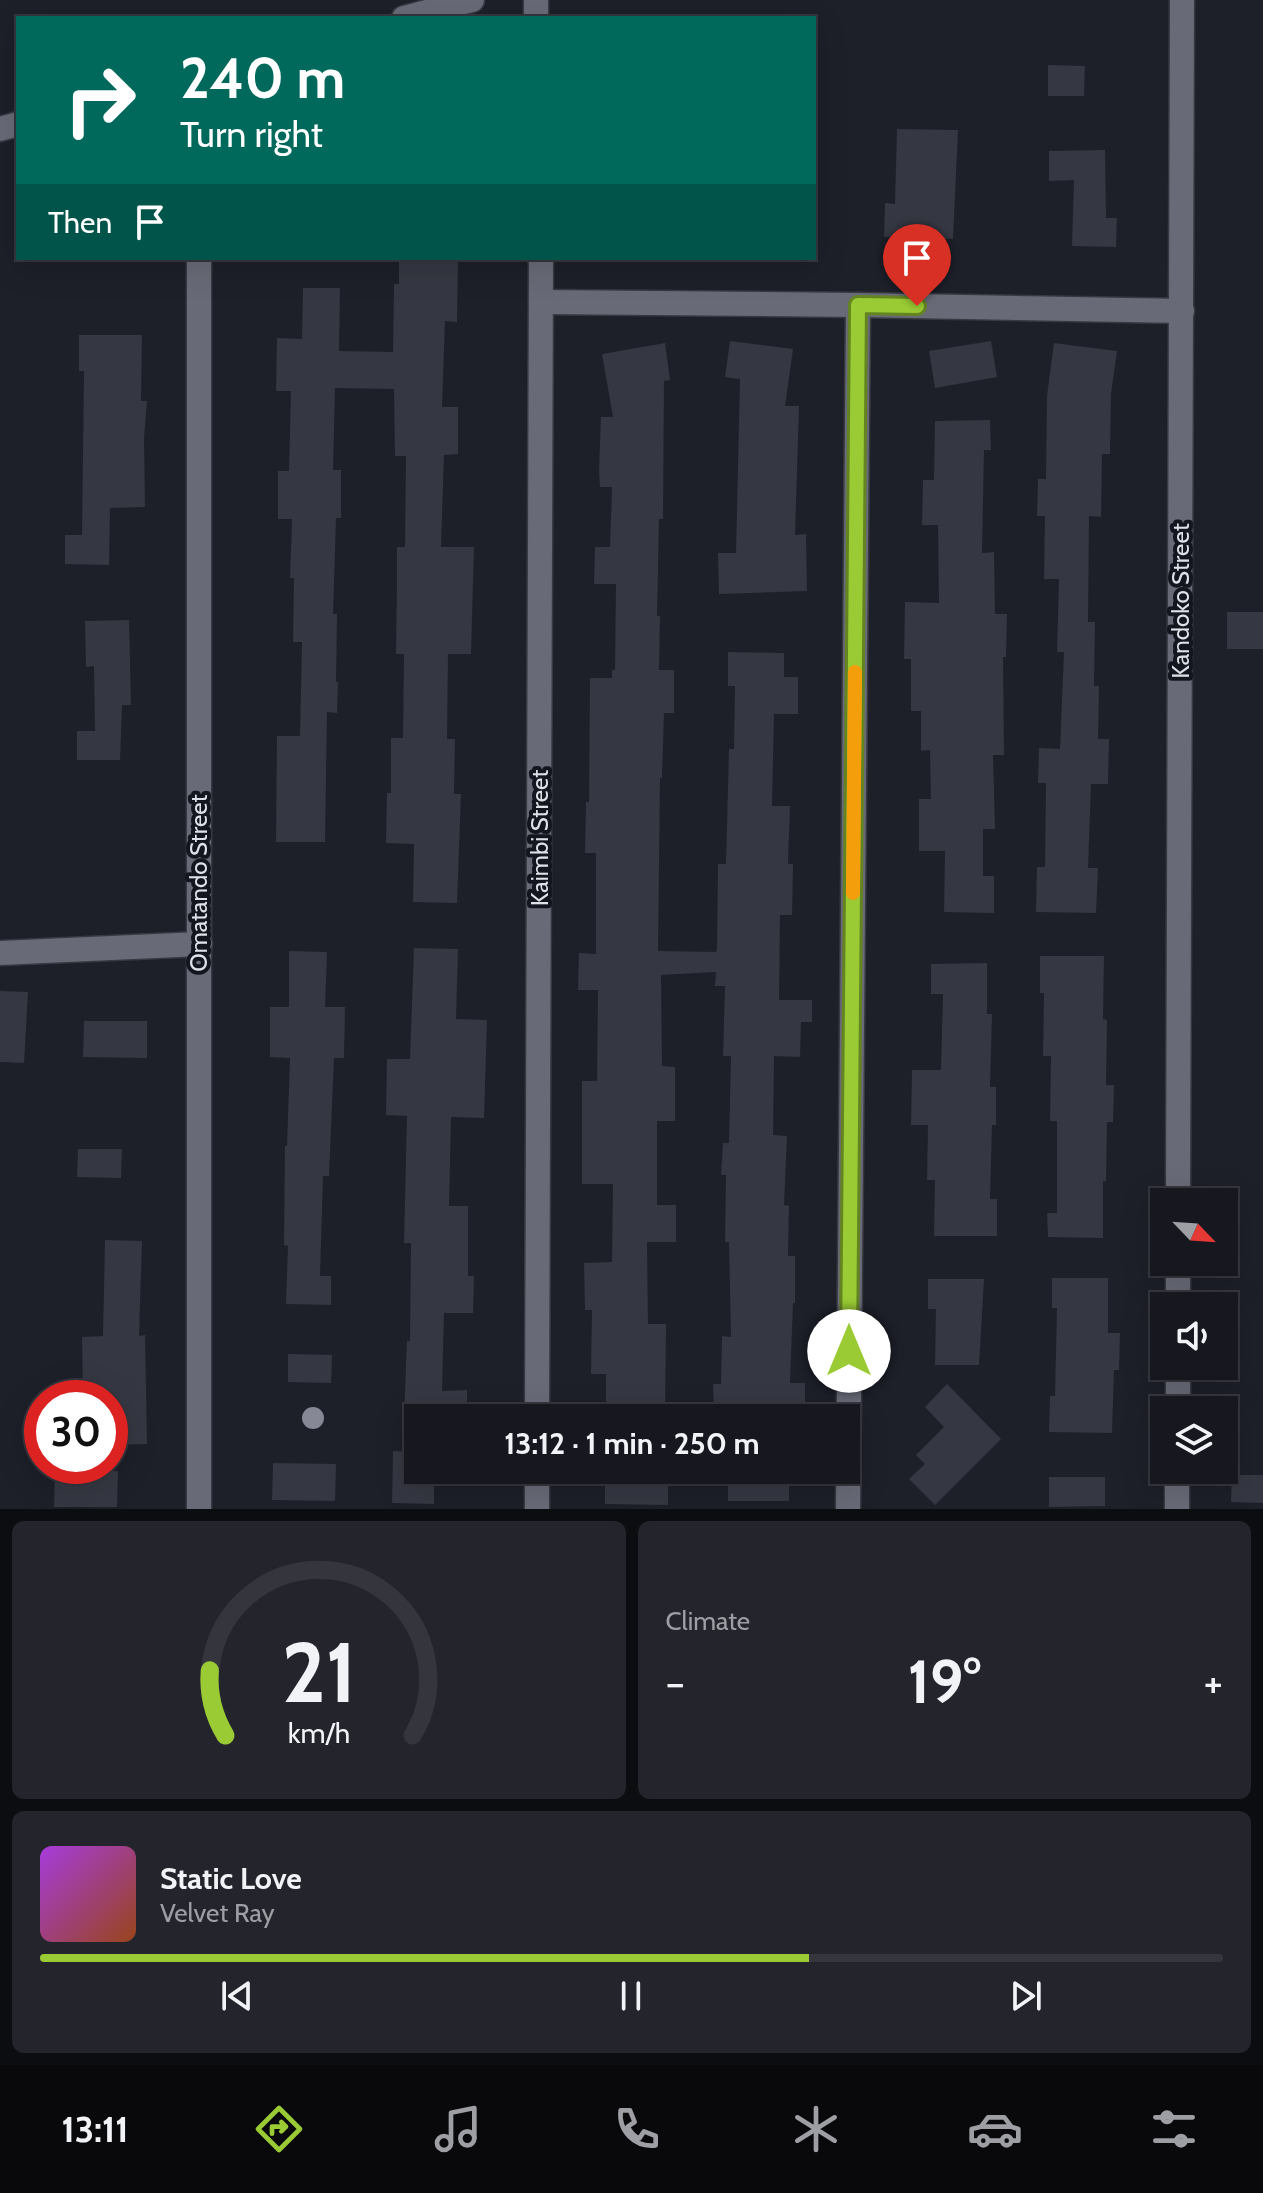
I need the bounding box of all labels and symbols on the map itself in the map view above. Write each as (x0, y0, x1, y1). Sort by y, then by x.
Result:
pin (883, 224, 951, 306)
street label: Kandoko Street (1166, 523, 1195, 679)
street label: Kaimbi Street (525, 770, 554, 906)
street label: Omatando Street (184, 794, 213, 972)
north arrow (1150, 1188, 1238, 1276)
position arrow (807, 1309, 891, 1393)
speed limit sign: 30 (24, 1380, 128, 1484)

